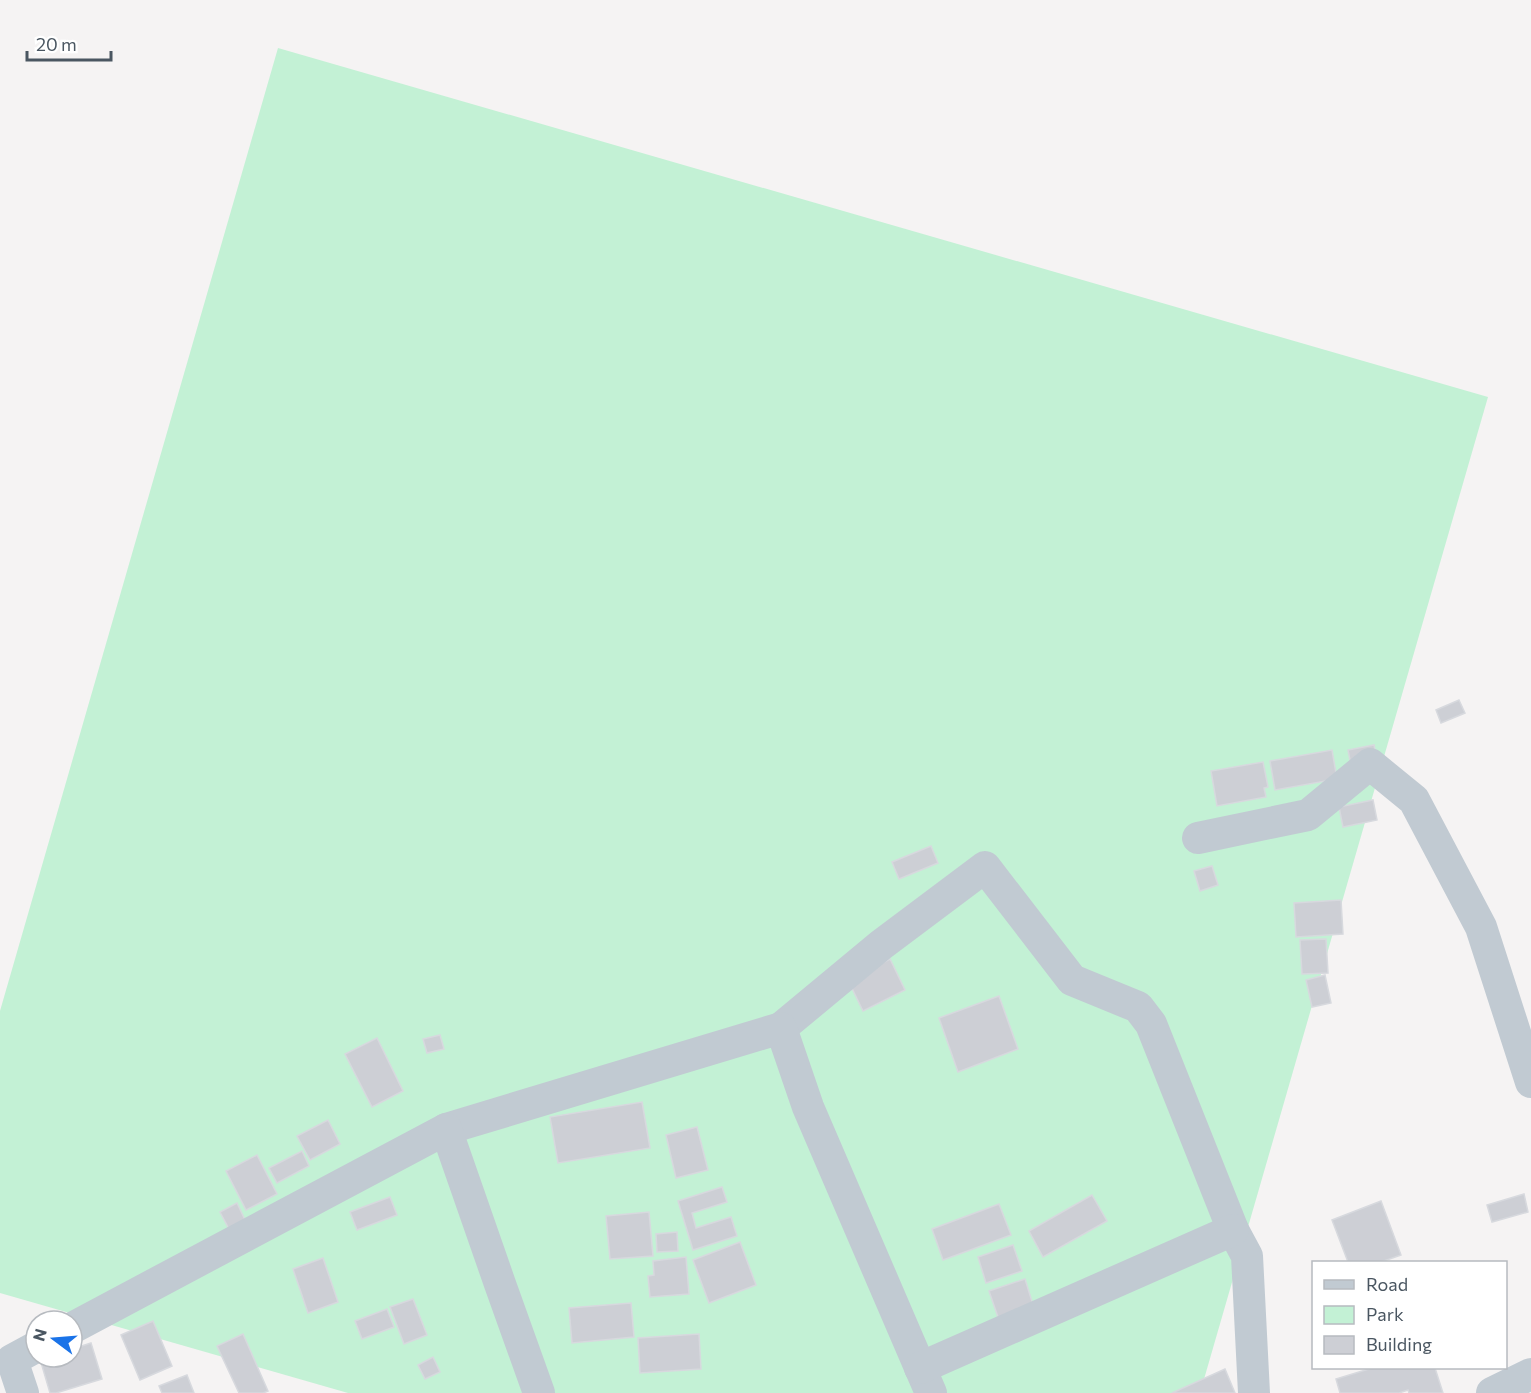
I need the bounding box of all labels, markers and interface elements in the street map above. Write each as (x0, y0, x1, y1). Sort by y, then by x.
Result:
scale bar (27, 24, 111, 62)
text: 20 m (36, 33, 77, 55)
legend (1312, 1261, 1507, 1369)
text: Road (1366, 1273, 1408, 1295)
text: Park (1366, 1303, 1404, 1325)
north arrow (24, 1309, 84, 1369)
text: N (28, 1326, 50, 1343)
text: Building (1366, 1333, 1432, 1355)

